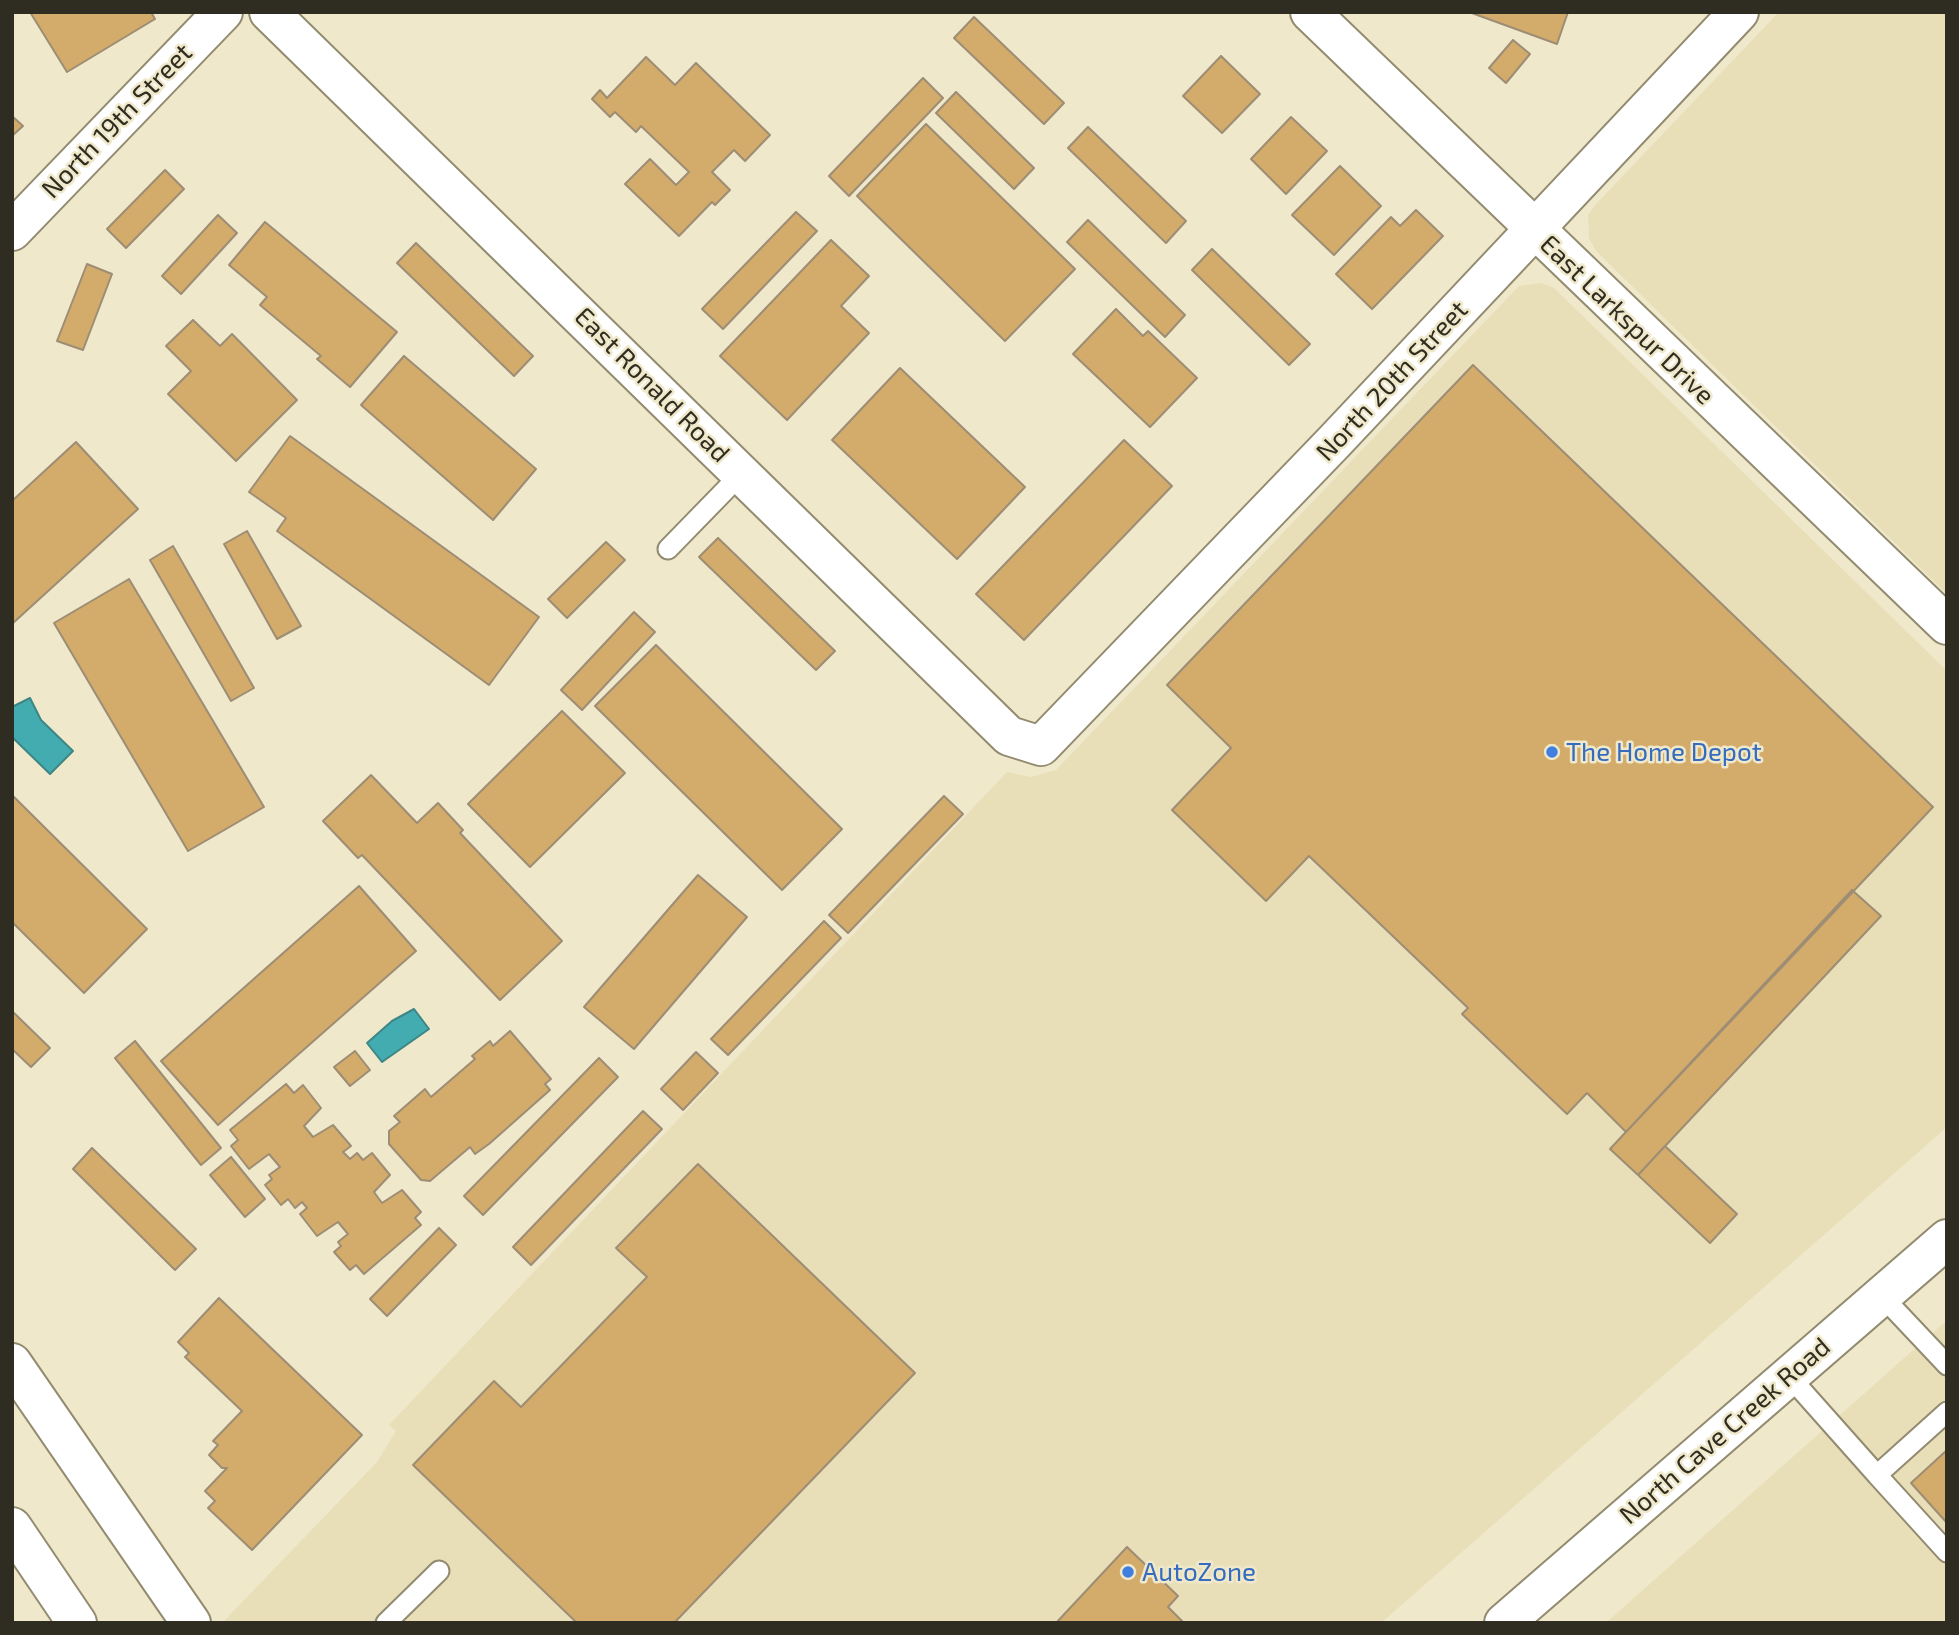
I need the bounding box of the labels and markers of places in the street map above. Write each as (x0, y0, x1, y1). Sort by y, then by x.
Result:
place label: The Home Depot (1566, 736, 1762, 768)
marker: The Home Depot (1544, 744, 1560, 760)
place label: AutoZone (1142, 1556, 1256, 1588)
marker: AutoZone (1120, 1564, 1136, 1580)

